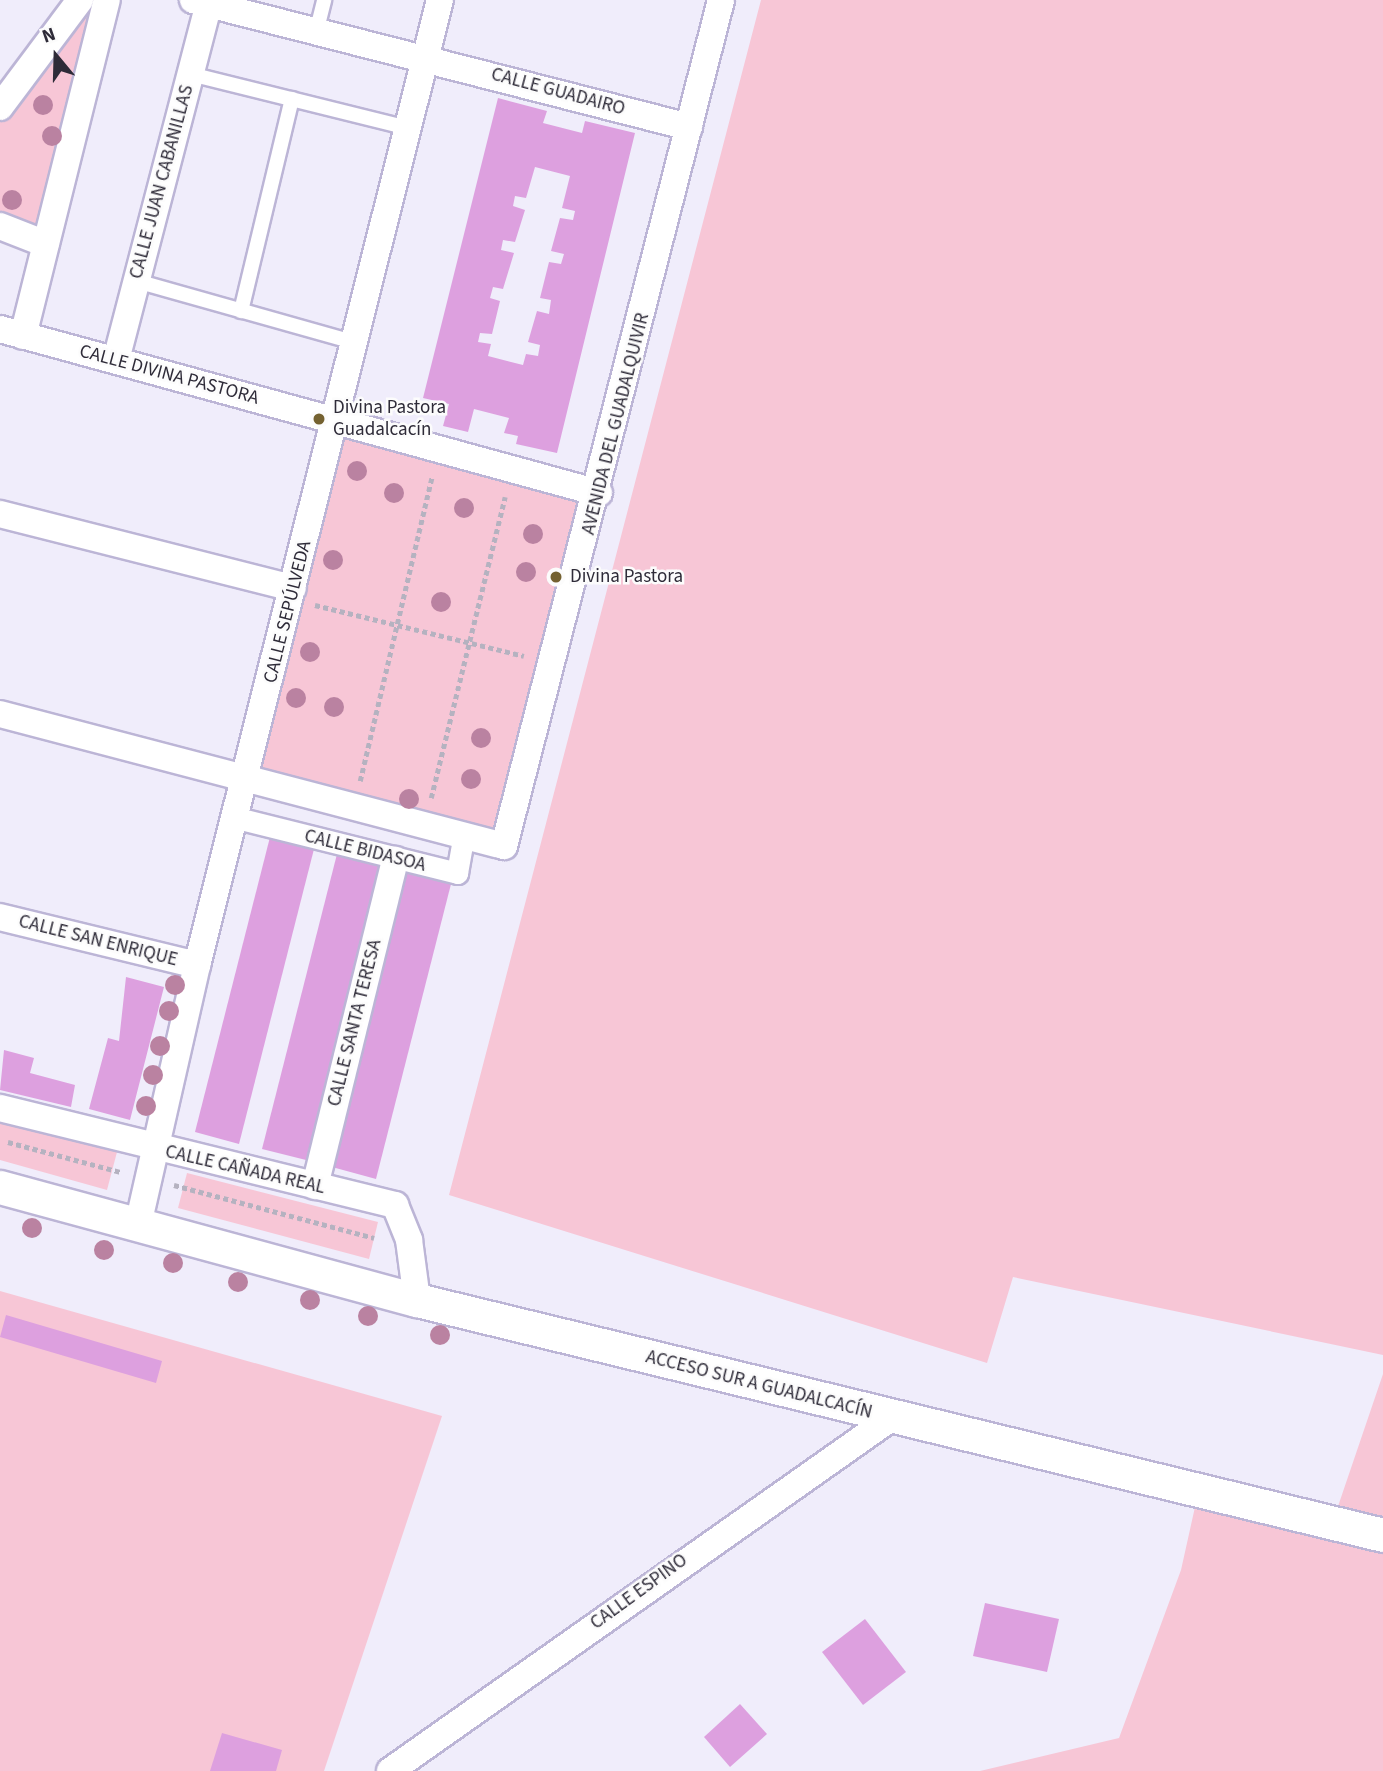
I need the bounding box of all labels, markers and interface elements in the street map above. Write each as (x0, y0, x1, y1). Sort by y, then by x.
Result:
north arrow (21, 21, 91, 91)
text: N (39, 21, 59, 50)
street label: CALLE GUADAIRO (489, 63, 627, 121)
street label: CALLE JUAN CABANILLAS (125, 83, 199, 281)
street label: AVENIDA DEL GUADALQUIVIR (577, 311, 655, 537)
street label: CALLE DIVINA PASTORA (77, 340, 261, 410)
place label: Divina Pastora Guadalcacín (333, 397, 446, 441)
marker: Divina Pastora Guadalcacín (311, 411, 327, 427)
street label: CALLE SEPÚLVEDA (259, 538, 317, 686)
place label: Divina Pastora (570, 566, 683, 588)
marker: Divina Pastora (548, 569, 564, 585)
street label: CALLE BIDASOA (302, 825, 428, 877)
street label: CALLE SAN ENRIQUE (16, 910, 180, 972)
street label: CALLE SANTA TERESA (323, 937, 387, 1109)
street label: CALLE CAÑADA REAL (163, 1141, 327, 1199)
street label: ACCESO SUR A GUADALCACÍN (643, 1346, 875, 1424)
street label: CALLE ESPINO (586, 1549, 692, 1635)

